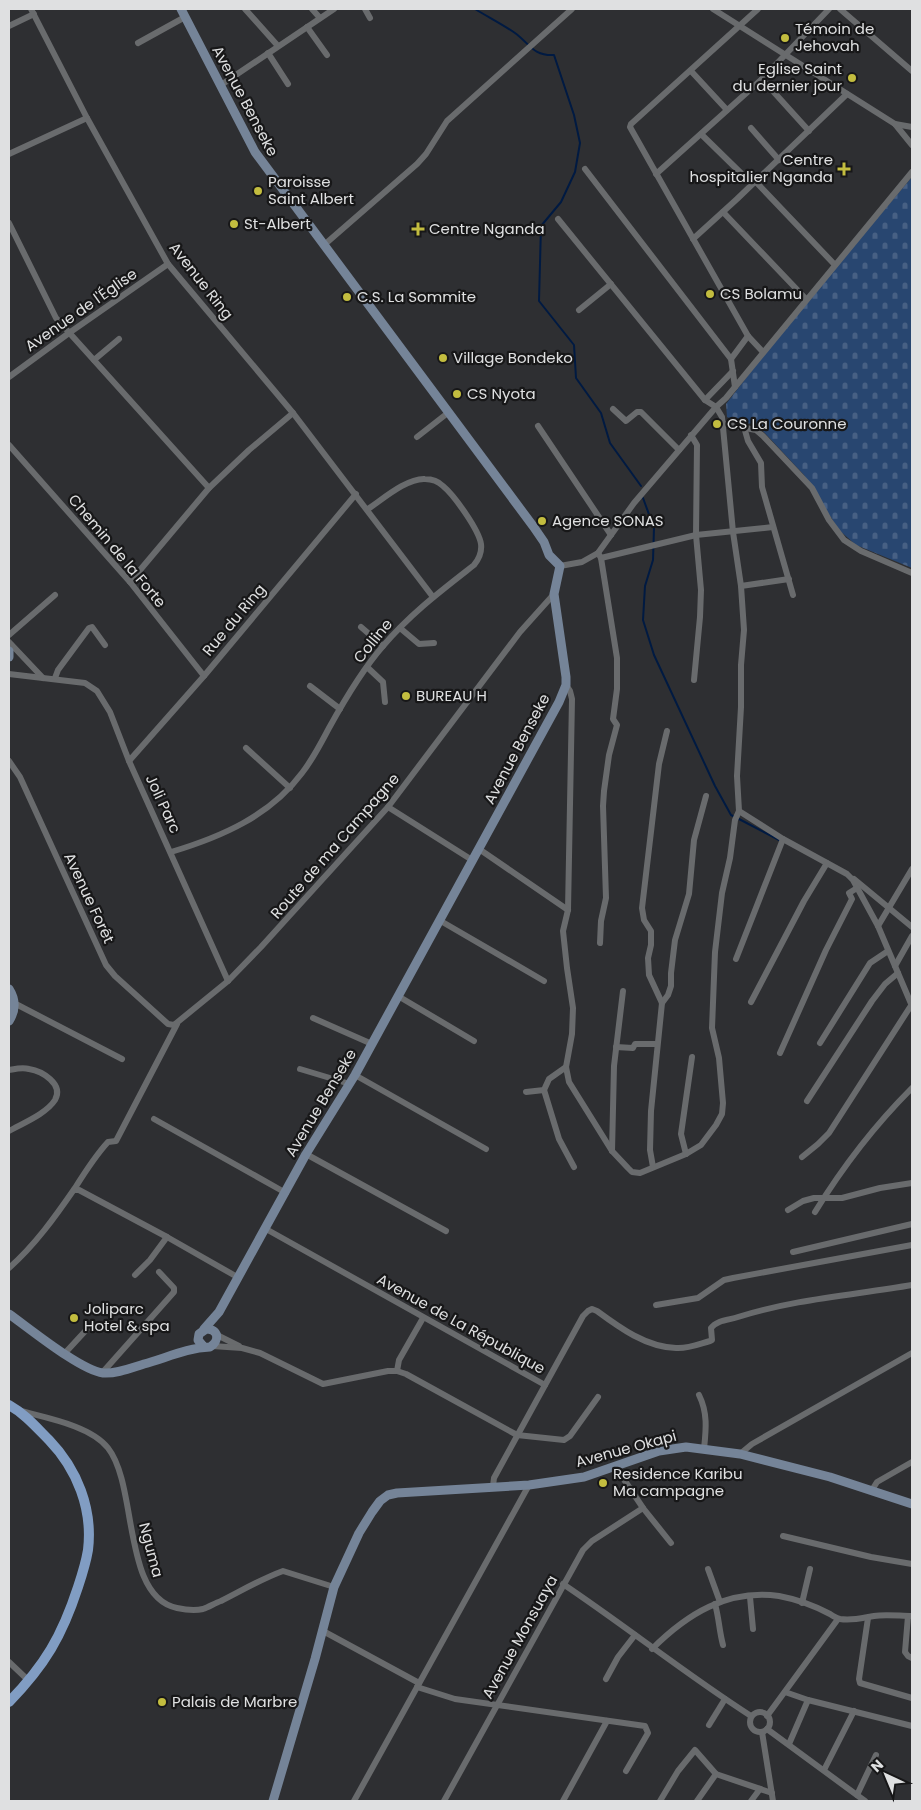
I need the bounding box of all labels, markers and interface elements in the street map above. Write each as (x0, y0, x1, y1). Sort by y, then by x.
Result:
place label: Témoin de Jehovah (795, 18, 874, 56)
marker: Témoin de Jehovah (779, 32, 791, 44)
street label: Avenue Benseke (207, 42, 283, 160)
place label: Eglise Saint du dernier jour (733, 58, 842, 96)
marker: Eglise Saint du dernier jour (846, 72, 858, 84)
place label: Centre hospitalier Nganda (690, 149, 833, 187)
marker: Centre hospitalier Nganda (837, 162, 851, 176)
place label: Paroisse Saint Albert (268, 171, 354, 209)
marker: Paroisse Saint Albert (252, 185, 264, 197)
place label: St-Albert (244, 213, 311, 234)
marker: St-Albert (228, 218, 240, 230)
place label: Centre Nganda (429, 218, 545, 239)
marker: Centre Nganda (411, 222, 425, 236)
street label: Avenue Ring (165, 238, 238, 324)
street label: Avenue de l'Église (21, 263, 141, 356)
place label: CS Bolamu (720, 283, 802, 304)
place label: C.S. La Sommite (357, 286, 476, 307)
marker: CS Bolamu (704, 288, 716, 300)
marker: C.S. La Sommite (341, 291, 353, 303)
place label: Village Bondeko (453, 347, 573, 368)
marker: Village Bondeko (437, 352, 449, 364)
place label: CS Nyota (467, 383, 536, 404)
marker: CS Nyota (451, 388, 463, 400)
place label: CS La Couronne (727, 413, 847, 434)
marker: CS La Couronne (711, 418, 723, 430)
street label: Chemin de la Forte (64, 490, 171, 612)
place label: Agence SONAS (552, 510, 664, 531)
marker: Agence SONAS (536, 515, 548, 527)
street label: Rue du Ring (197, 579, 270, 660)
street label: Colline (348, 614, 397, 667)
place label: BUREAU H (416, 685, 487, 706)
marker: BUREAU H (400, 690, 412, 702)
street label: Avenue Benseke (479, 690, 555, 808)
street label: Route de ma Campagne (265, 768, 404, 923)
street label: Joli Parc (141, 771, 186, 837)
street label: Avenue Forêt (59, 849, 120, 947)
street label: Avenue Benseke (280, 1045, 361, 1161)
street label: Avenue de La République (373, 1269, 549, 1379)
place label: Joliparc Hotel & spa (84, 1298, 170, 1336)
marker: Joliparc Hotel & spa (68, 1312, 80, 1324)
street label: Avenue Okapi (573, 1425, 679, 1472)
place label: Residence Karibu Ma campagne (613, 1463, 743, 1501)
marker: Residence Karibu Ma campagne (597, 1477, 609, 1489)
street label: Nguma (134, 1520, 169, 1580)
street label: Avenue Monsuaya (477, 1571, 562, 1702)
place label: Palais de Marbre (172, 1691, 297, 1712)
marker: Palais de Marbre (156, 1696, 168, 1708)
north arrow (861, 1750, 911, 1800)
text: N (866, 1755, 888, 1776)

